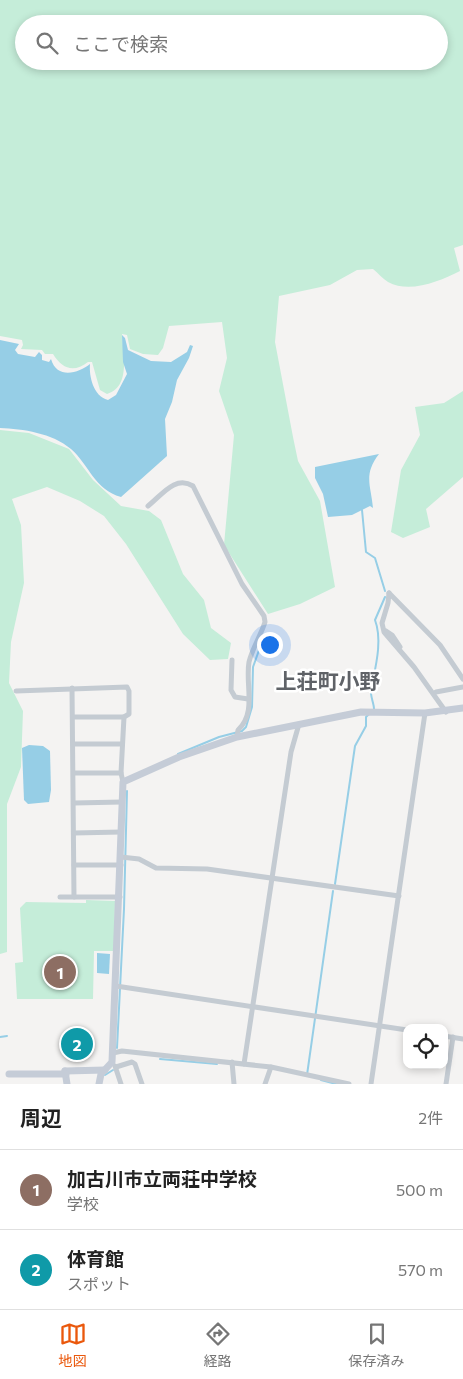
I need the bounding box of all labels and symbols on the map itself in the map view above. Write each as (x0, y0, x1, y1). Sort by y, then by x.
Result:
your location (257, 632, 283, 658)
district label: 上荘町小野 (276, 668, 381, 693)
pin: 1 (44, 953, 76, 991)
pin: 2 (61, 1025, 93, 1063)

